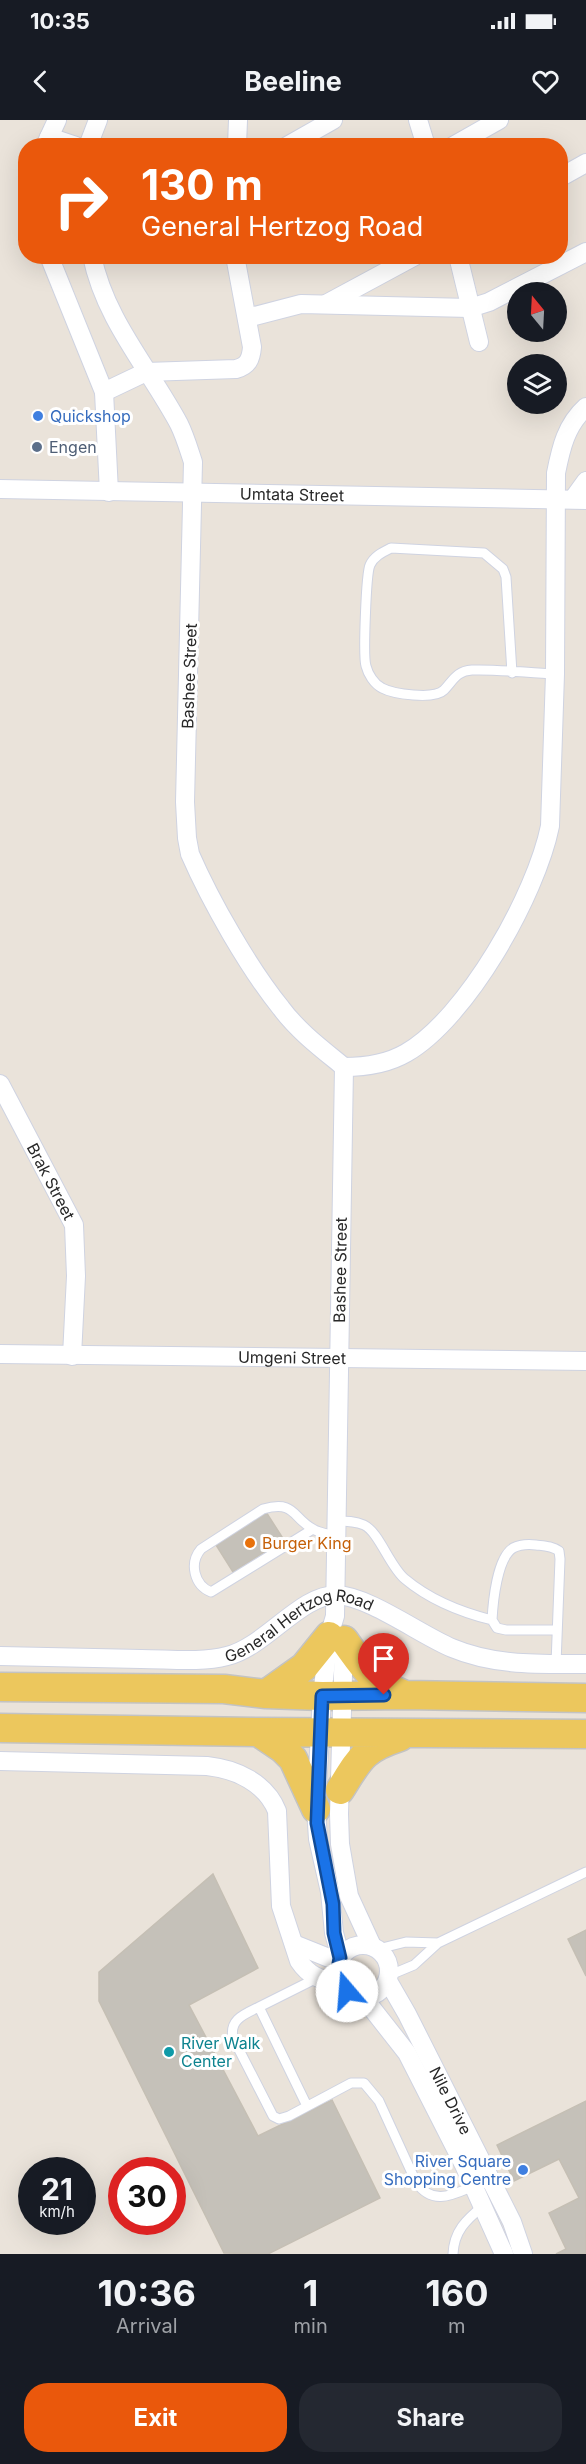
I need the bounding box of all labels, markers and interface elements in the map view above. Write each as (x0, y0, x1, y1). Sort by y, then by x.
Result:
text: 10:35 (30, 8, 90, 34)
icon: back (24, 65, 57, 98)
text: Beeline (244, 65, 342, 98)
icon: heart (529, 65, 562, 98)
text: 130 m (141, 159, 263, 210)
icon: right (42, 162, 120, 240)
text: General Hertzog Road (141, 210, 423, 243)
north arrow (507, 282, 567, 342)
map controls (507, 282, 567, 414)
button: layers (507, 354, 567, 414)
place label: Quickshop (50, 406, 131, 426)
marker: Quickshop (31, 409, 45, 423)
place label: Engen (49, 437, 97, 457)
marker: Engen (30, 440, 44, 454)
street label: Umtata Street (240, 484, 344, 505)
street label: Bashee Street (177, 623, 201, 729)
street label: Brak Street (23, 1140, 79, 1223)
street label: Bashee Street (329, 1217, 351, 1323)
street label: Umgeni Street (238, 1347, 346, 1368)
place label: Burger King (262, 1533, 352, 1553)
marker: Burger King (243, 1536, 257, 1550)
street label: General Hertzog Road (222, 1585, 377, 1666)
pin (358, 1633, 409, 1695)
icon: arrive (367, 1642, 400, 1675)
position arrow (315, 1959, 379, 2023)
place label: River Walk Center (181, 2033, 261, 2071)
marker: River Walk Center (162, 2045, 176, 2059)
street label: Nile Drive (425, 2063, 476, 2138)
place label: River Square Shopping Centre (384, 2151, 511, 2189)
speed limit sign: 30 (108, 2157, 186, 2235)
marker: River Square Shopping Centre (516, 2163, 530, 2177)
text: 21 (41, 2171, 73, 2207)
text: km/h (39, 2202, 75, 2221)
text: 10:36 (98, 2271, 196, 2315)
text: 1 (303, 2271, 318, 2315)
text: 160 (425, 2271, 488, 2315)
text: Arrival (116, 2314, 178, 2338)
text: min (294, 2314, 328, 2338)
text: m (448, 2314, 466, 2338)
button: Exit (24, 2383, 287, 2452)
button: Share (299, 2383, 562, 2452)

